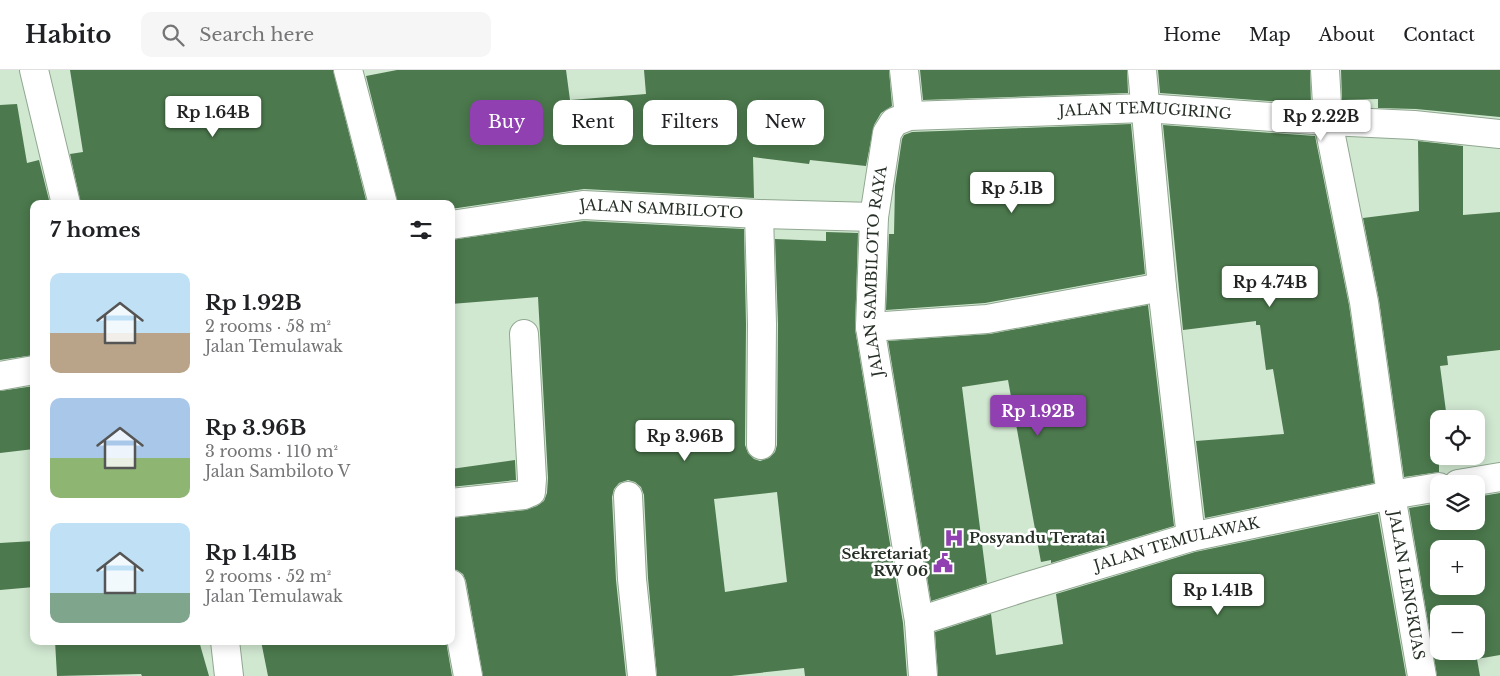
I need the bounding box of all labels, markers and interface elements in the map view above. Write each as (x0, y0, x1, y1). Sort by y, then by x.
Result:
search box (141, 12, 491, 57)
text: Habito (25, 20, 111, 49)
icon: search (159, 21, 187, 49)
text: Search here (199, 23, 314, 46)
text: Home (1163, 24, 1221, 46)
text: Map (1249, 24, 1291, 46)
text: About (1319, 24, 1375, 46)
text: Contact (1403, 24, 1475, 46)
pin: Rp 1.64B (161, 96, 265, 138)
street label: JALAN TEMUGIRING (1057, 98, 1232, 123)
chip: Buy (470, 100, 543, 145)
chip: Rent (553, 100, 633, 145)
chip: Filters (643, 100, 737, 145)
chip: New (747, 100, 824, 145)
pin: Rp 2.22B (1269, 100, 1373, 142)
text: Rp 1.64B (176, 102, 250, 122)
text: Rp 2.22B (1283, 106, 1359, 126)
street label: JALAN SAMBILOTO RAYA (860, 164, 891, 380)
pin: Rp 5.1B (966, 172, 1058, 214)
text: Rp 5.1B (981, 178, 1043, 198)
street label: JALAN SAMBILOTO (576, 195, 744, 222)
icon: filters (407, 216, 435, 244)
text: 7 homes (50, 217, 141, 243)
pin: Rp 4.74B (1218, 266, 1322, 308)
text: Rp 4.74B (1233, 272, 1307, 292)
text: Rp 1.92B (205, 290, 302, 316)
icon: home (90, 293, 150, 353)
text: 2 rooms · 58 m² (205, 316, 331, 336)
text: Jalan Temulawak (205, 336, 343, 356)
pin: Rp 1.92B (986, 394, 1090, 437)
text: Rp 1.92B (1001, 401, 1075, 421)
map controls (1430, 410, 1485, 660)
button: locate (1430, 410, 1485, 465)
text: Rp 3.96B (205, 415, 306, 441)
icon: home (90, 418, 150, 478)
pin: Rp 3.96B (633, 420, 737, 462)
text: Rp 3.96B (646, 426, 724, 446)
text: 3 rooms · 110 m² (205, 441, 338, 461)
text: Jalan Sambiloto V (205, 461, 350, 481)
button: layers (1430, 475, 1485, 530)
street label: JALAN LENGKUAS (1384, 507, 1429, 661)
street label: JALAN TEMULAWAK (1089, 513, 1261, 575)
hospital icon: Posyandu Teratai (943, 527, 965, 549)
place label: Posyandu Teratai (969, 528, 1106, 547)
text: Rp 1.41B (205, 540, 297, 566)
button: + (1430, 540, 1485, 595)
icon: home (90, 543, 150, 603)
place label: Sekretariat RW 06 (842, 544, 928, 580)
public building icon: Sekretariat RW 06 (932, 552, 954, 574)
text: 2 rooms · 52 m² (205, 566, 331, 586)
pin: Rp 1.41B (1166, 574, 1270, 616)
text: Rp 1.41B (1183, 580, 1253, 600)
text: Jalan Temulawak (205, 586, 343, 606)
button: − (1430, 605, 1485, 660)

